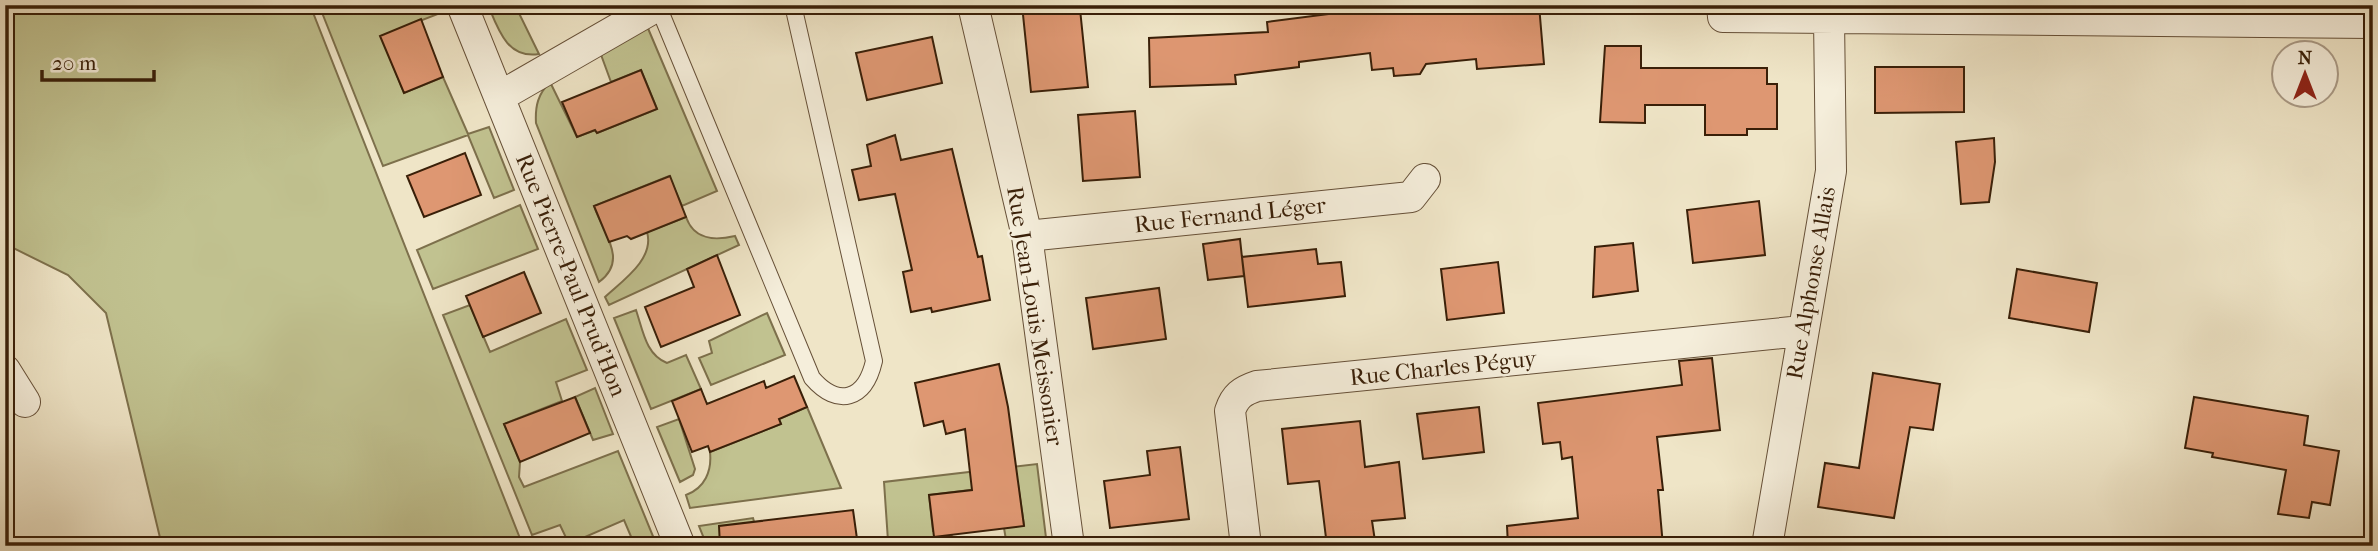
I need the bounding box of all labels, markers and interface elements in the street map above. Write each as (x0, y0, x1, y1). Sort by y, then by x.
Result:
scale bar (42, 38, 154, 82)
north arrow (2270, 38, 2340, 108)
text: N (2298, 47, 2313, 69)
text: 20 m (52, 51, 97, 75)
street label: Rue Pierre-Paul Prud'Hon (510, 150, 632, 401)
street label: Rue Jean-Louis Meissonier (1001, 184, 1069, 448)
street label: Rue Alphonse Allais (1781, 185, 1841, 381)
street label: Rue Fernand Léger (1133, 191, 1327, 238)
street label: Rue Charles Péguy (1348, 345, 1538, 391)

